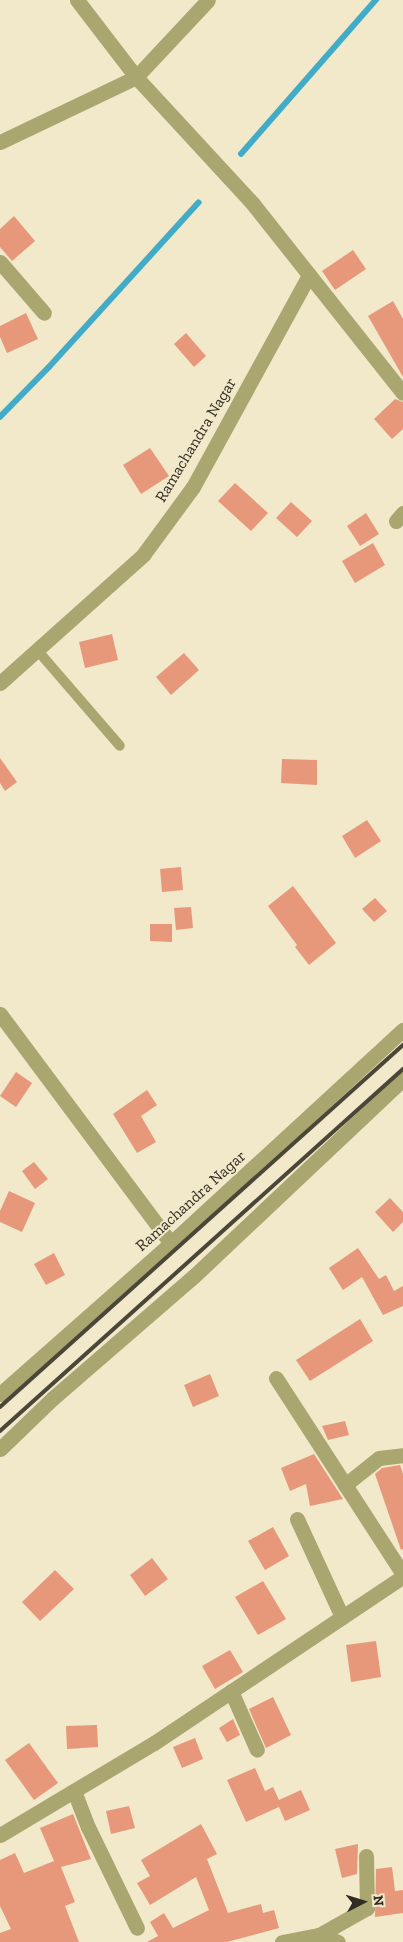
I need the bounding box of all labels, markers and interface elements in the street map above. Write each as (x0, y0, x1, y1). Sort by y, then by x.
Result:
street label: Ramachandra Nagar (151, 374, 241, 506)
street label: Ramachandra Nagar (132, 1146, 250, 1256)
north arrow (338, 1877, 388, 1927)
text: N (370, 1895, 387, 1907)

